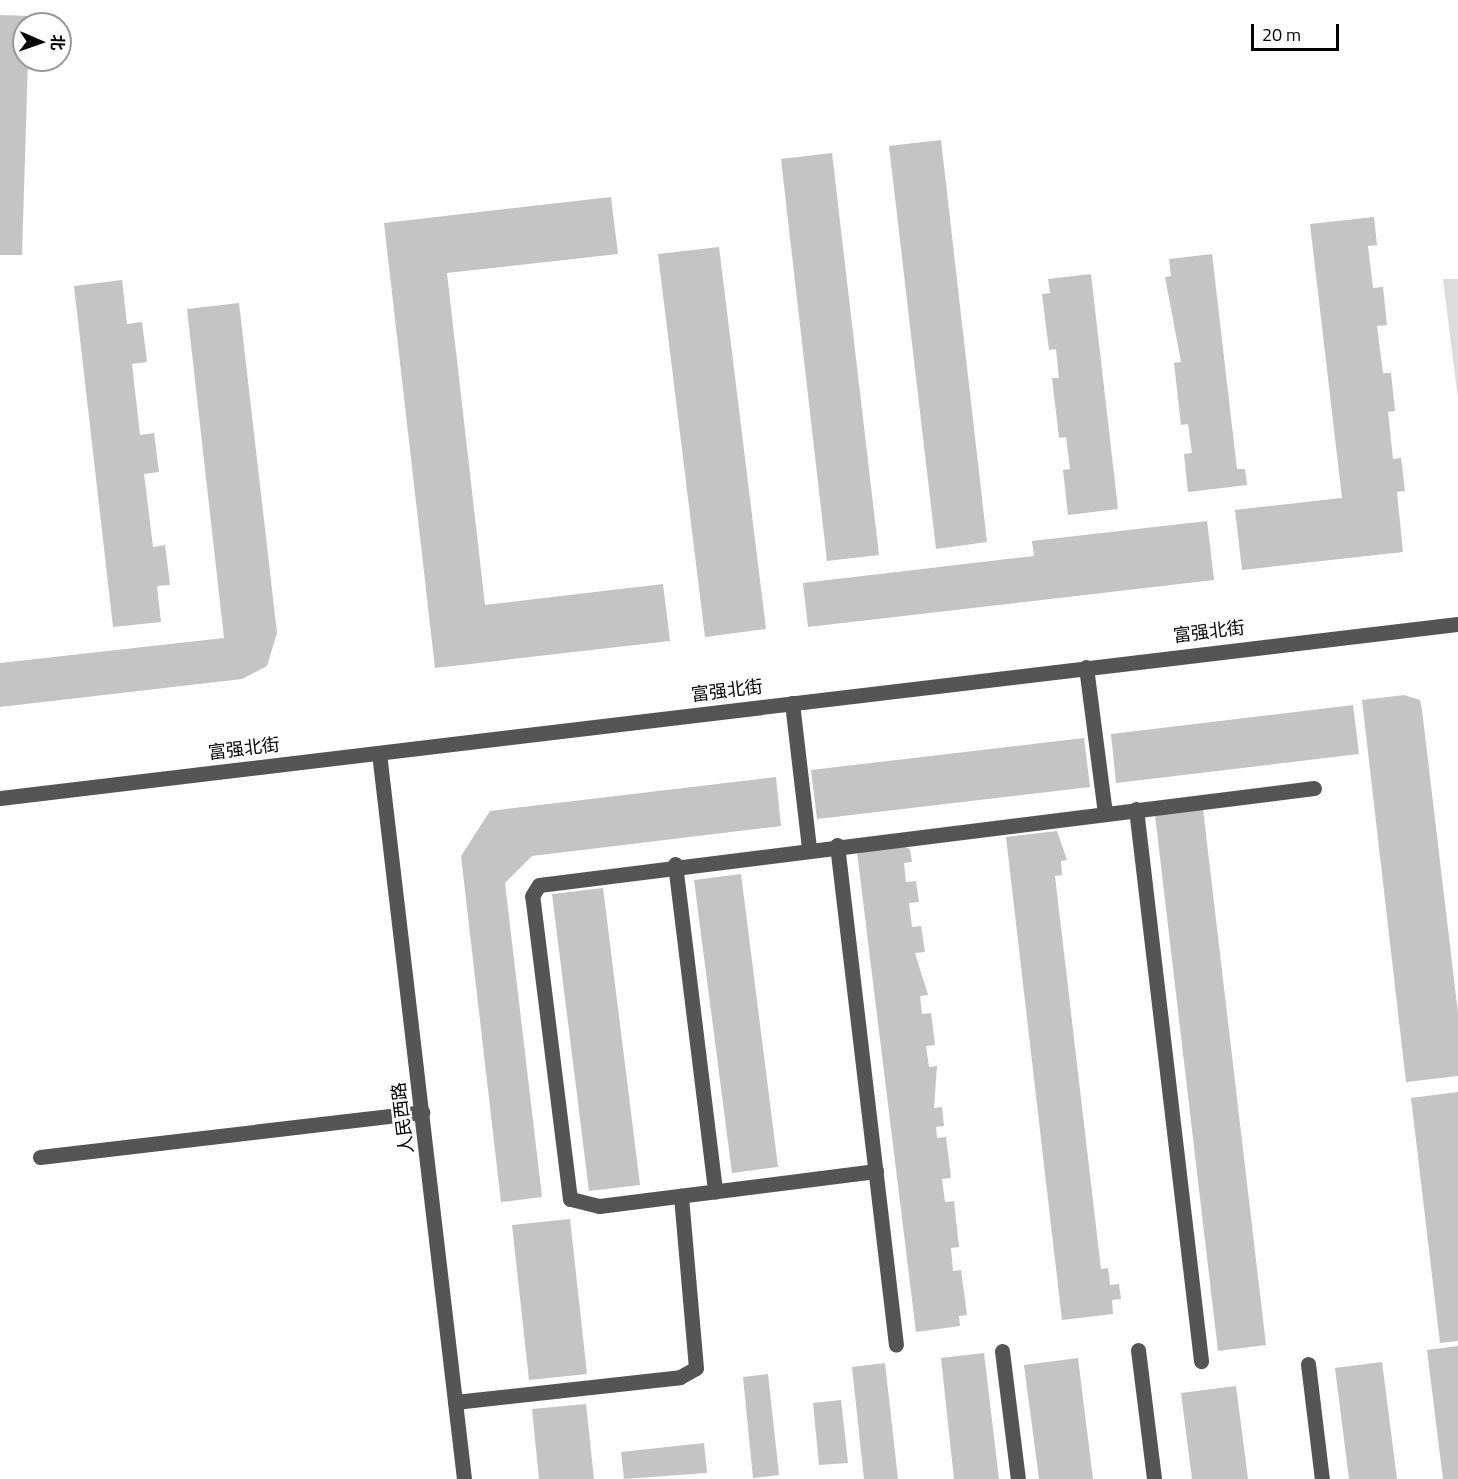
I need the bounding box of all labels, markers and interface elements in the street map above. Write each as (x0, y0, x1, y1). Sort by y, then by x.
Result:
north arrow (12, 12, 72, 72)
scale bar (1254, 12, 1342, 50)
text: 20 m (1262, 21, 1301, 48)
text: 北 (46, 34, 70, 51)
street label: 富强北街 (1172, 617, 1246, 647)
street label: 富强北街 (690, 676, 764, 706)
street label: 富强北街 (207, 734, 281, 764)
street label: 人民西路 (388, 1081, 418, 1155)

